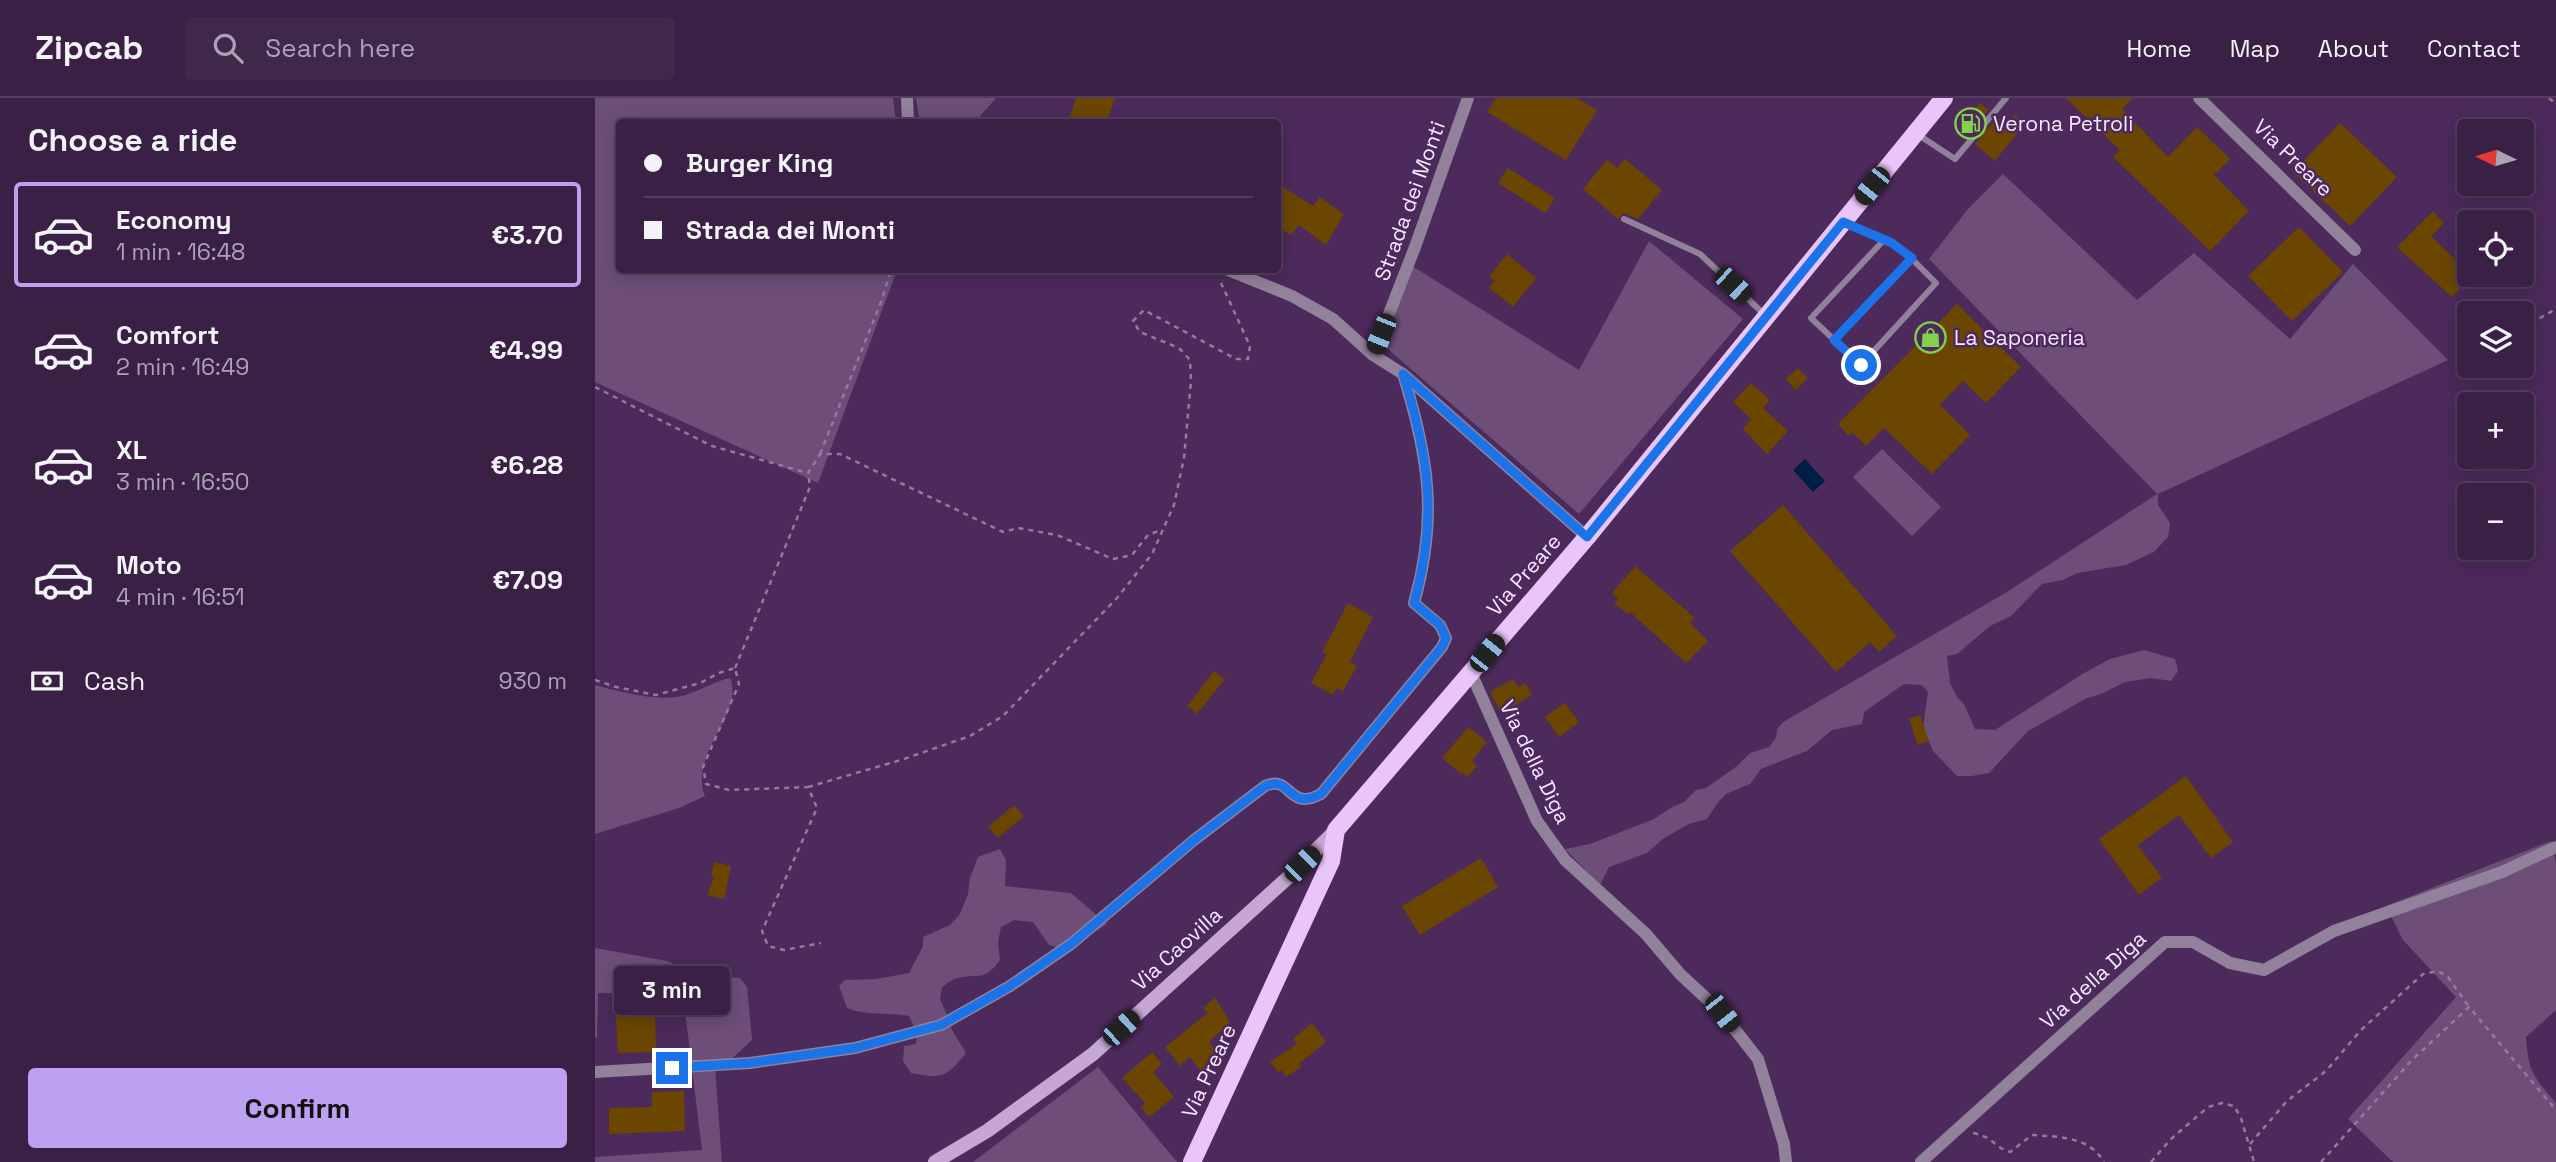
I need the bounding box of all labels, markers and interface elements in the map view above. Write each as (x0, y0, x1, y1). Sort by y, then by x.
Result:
search box (185, 17, 675, 80)
text: Zipcab (35, 27, 143, 69)
icon: search (209, 29, 247, 67)
text: Search here (265, 31, 415, 65)
text: Home (2126, 33, 2192, 64)
text: Map (2230, 33, 2280, 64)
text: About (2318, 33, 2389, 64)
text: Contact (2427, 33, 2521, 64)
fuel station icon: Verona Petroli (1953, 107, 1987, 141)
place label: Verona Petroli (1993, 110, 2133, 137)
street label: Via Preare (2248, 113, 2339, 202)
street label: Strada dei Monti (1368, 117, 1451, 284)
north arrow (2457, 119, 2534, 196)
map controls (2457, 119, 2534, 560)
text: Choose a ride (28, 120, 238, 160)
text: Burger King (686, 146, 833, 180)
car (1851, 163, 1894, 209)
icon: car (32, 203, 95, 266)
text: Economy (116, 203, 232, 237)
button: locate (2457, 210, 2534, 287)
text: Strada dei Monti (686, 213, 895, 247)
text: €3.70 (492, 218, 563, 252)
text: 1 min · 16:48 (116, 237, 245, 267)
car (1711, 263, 1756, 307)
button: layers (2457, 301, 2534, 378)
car (1364, 311, 1399, 357)
icon: car (32, 318, 95, 381)
text: Comfort (116, 318, 219, 352)
shop icon: La Saponeria (1914, 321, 1948, 355)
place label: La Saponeria (1954, 324, 2085, 351)
text: €4.99 (489, 333, 563, 367)
route start (1845, 349, 1877, 381)
text: 2 min · 16:49 (116, 352, 249, 382)
button: + (2457, 392, 2534, 469)
icon: car (32, 433, 95, 496)
text: XL (116, 433, 147, 467)
text: €6.28 (491, 448, 563, 482)
text: 3 min · 16:50 (116, 467, 249, 497)
button: − (2457, 483, 2534, 560)
street label: Via Preare (1481, 528, 1567, 621)
icon: car (32, 548, 95, 611)
text: Moto (116, 548, 182, 582)
text: €7.09 (492, 563, 563, 597)
text: 4 min · 16:51 (116, 582, 245, 612)
car (1466, 630, 1509, 676)
icon: cash (28, 662, 66, 700)
text: Cash (84, 664, 145, 698)
text: 930 m (499, 666, 567, 696)
street label: Via della Diga (1494, 696, 1577, 828)
car (1280, 842, 1325, 886)
street label: Via Caovilla (1126, 901, 1227, 996)
street label: Via della Diga (2034, 925, 2151, 1034)
callout: 3 min (614, 967, 730, 1016)
text: 3 min (642, 975, 702, 1005)
car (1701, 990, 1744, 1036)
car (1099, 1006, 1144, 1050)
street label: Via Preare (1175, 1020, 1242, 1122)
route end (656, 1052, 688, 1084)
button: Confirm (28, 1068, 567, 1148)

